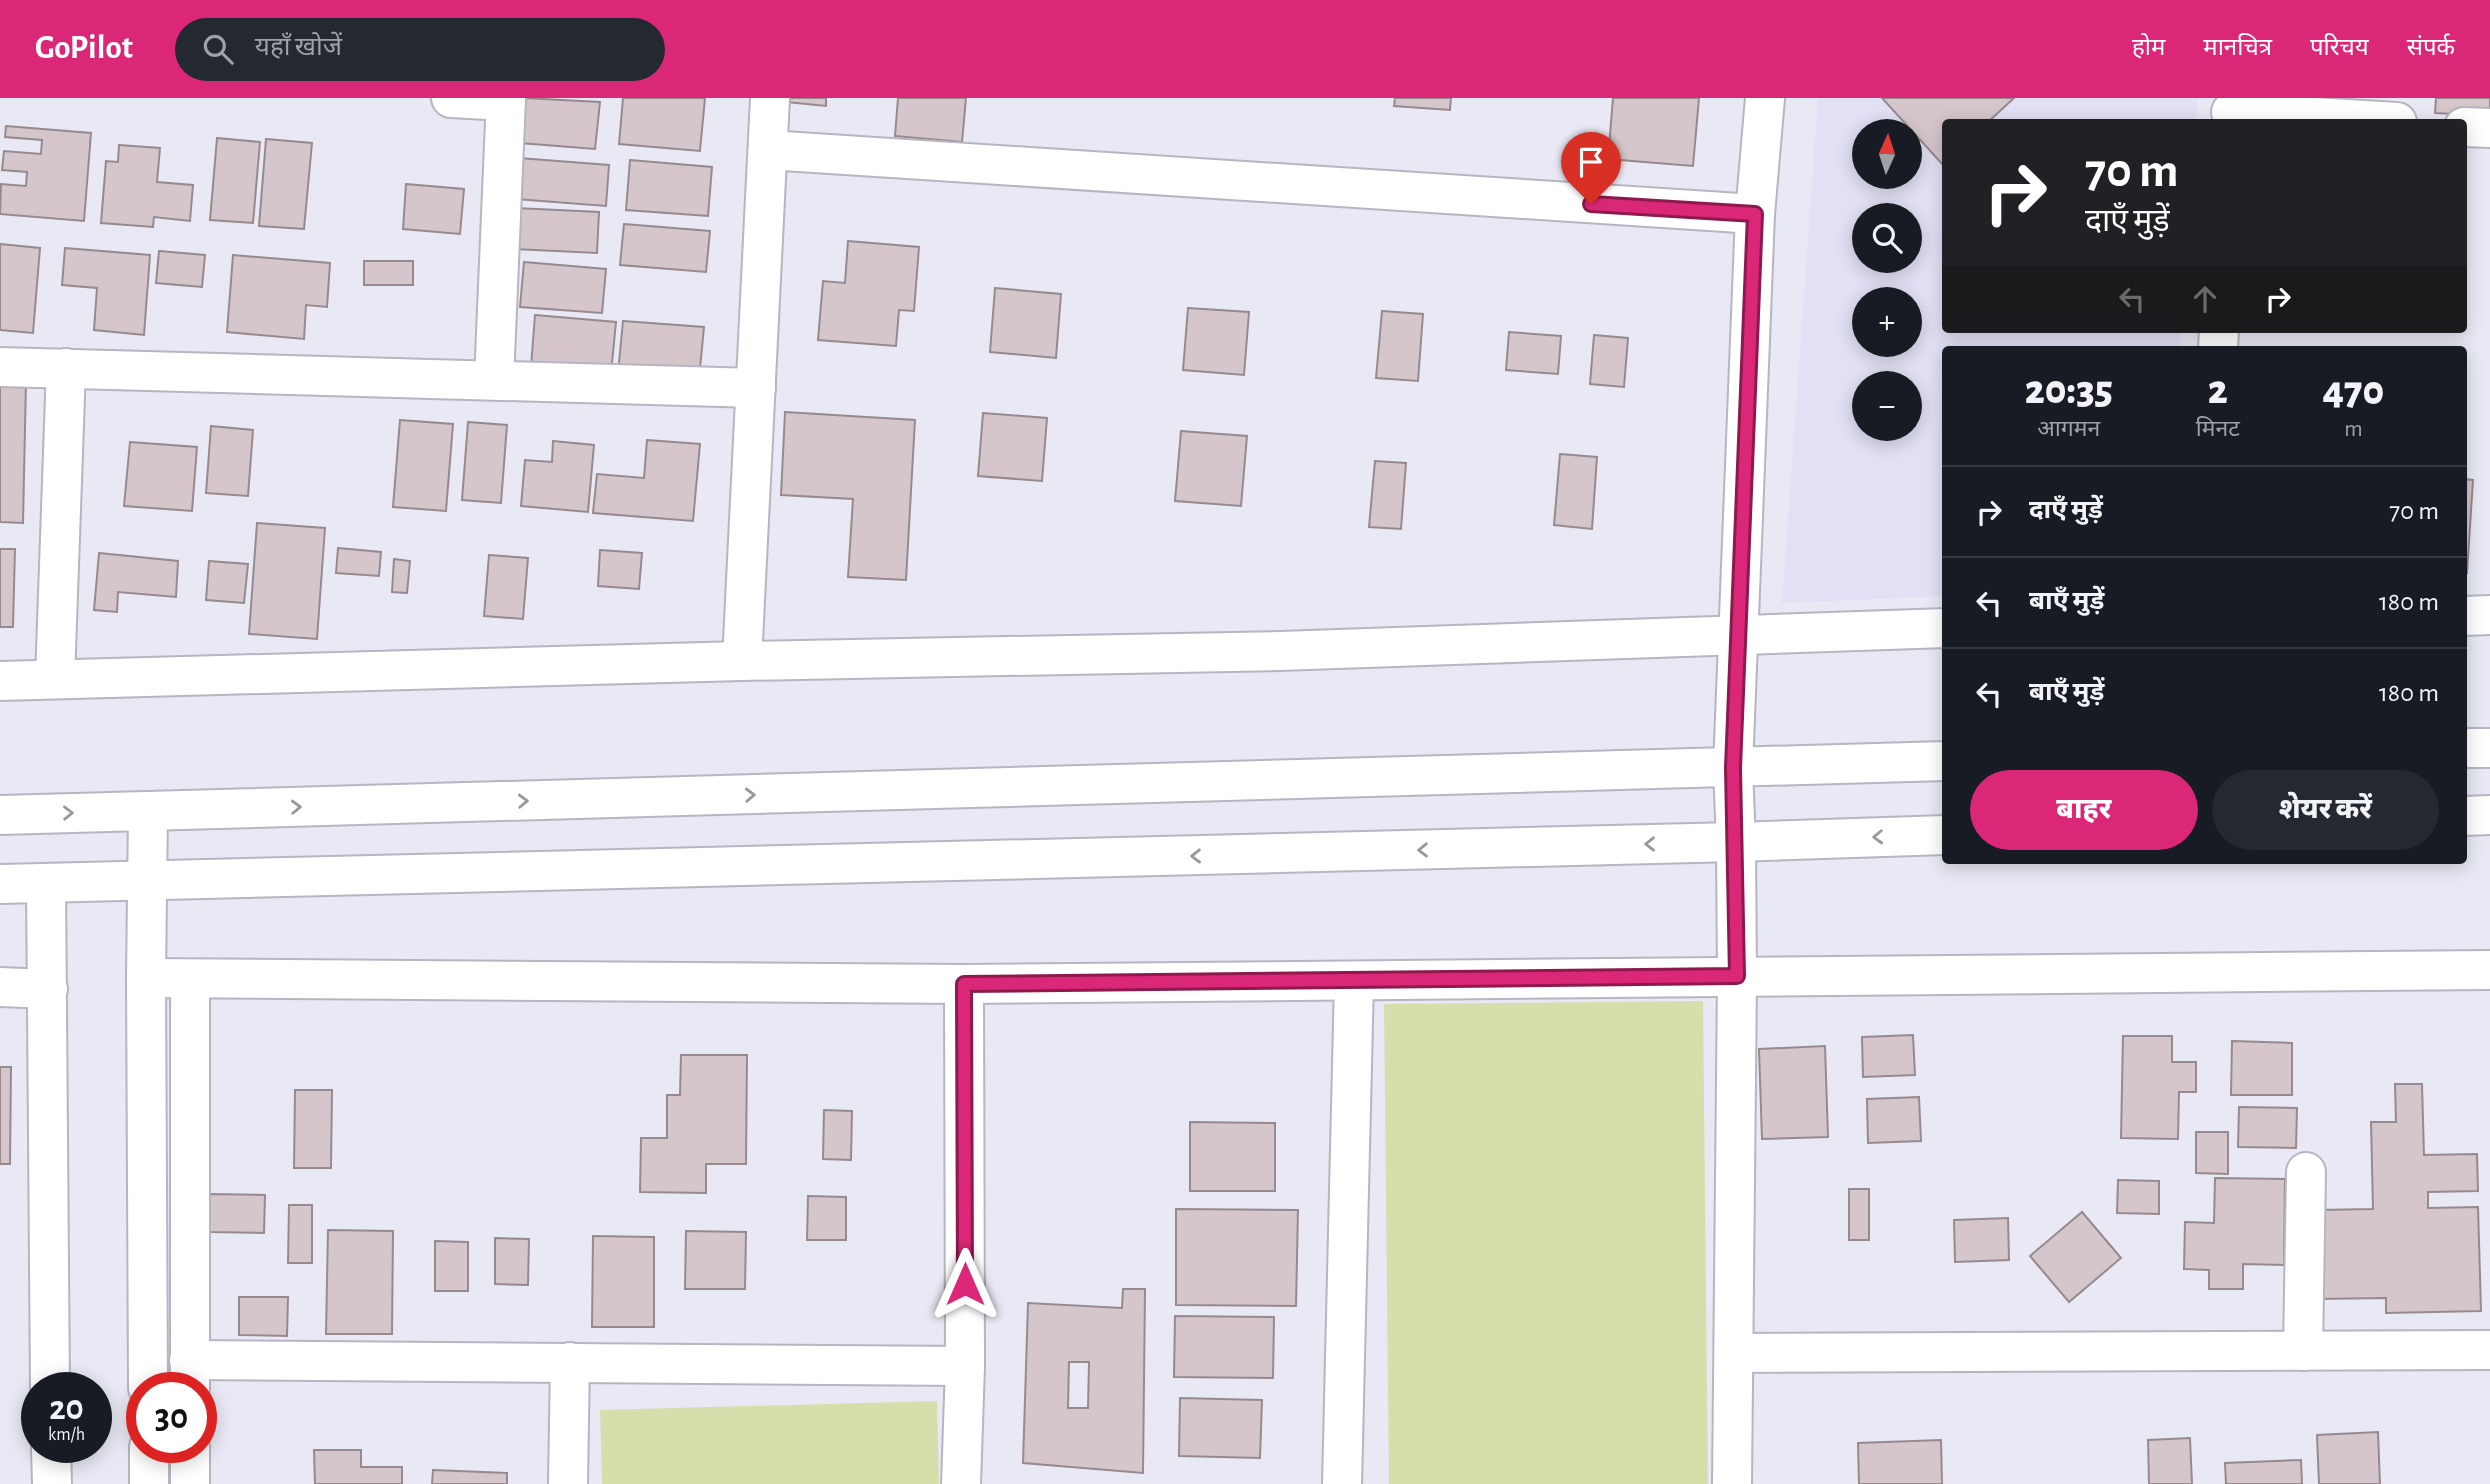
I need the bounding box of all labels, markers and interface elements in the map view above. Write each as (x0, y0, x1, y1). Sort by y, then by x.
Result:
search box (175, 18, 665, 81)
icon: search (199, 30, 237, 68)
text: GoPilot (35, 32, 133, 65)
text: यहाँ खोजें (255, 34, 342, 60)
text: होम (2132, 36, 2165, 60)
text: मानचित्र (2203, 36, 2272, 60)
text: परिचय (2310, 36, 2369, 60)
text: संपर्क (2407, 36, 2455, 60)
north arrow (1852, 119, 1922, 189)
map controls (1852, 119, 1922, 441)
pin (1561, 132, 1621, 204)
icon: arrive (1572, 143, 1610, 181)
icon: right (1970, 147, 2061, 238)
text: 70 m (2085, 147, 2179, 196)
button: search (1852, 203, 1922, 273)
text: दाएँ मुड़ें (2085, 205, 2170, 237)
icon: left (2113, 280, 2151, 318)
icon: ahead (2186, 280, 2224, 318)
icon: right (2259, 280, 2297, 318)
button: + (1852, 287, 1922, 357)
text: 20:35 (2025, 369, 2113, 411)
text: 2 (2208, 369, 2228, 411)
text: 470 (2322, 370, 2384, 412)
button: − (1852, 371, 1922, 441)
text: आगमन (2037, 418, 2100, 441)
text: मिनट (2196, 418, 2240, 441)
text: m (2344, 418, 2363, 441)
icon: right (1970, 493, 2008, 531)
text: दाएँ मुड़ें (2029, 497, 2103, 523)
text: 70 m (2389, 498, 2439, 524)
icon: left (1970, 584, 2008, 622)
text: बाएँ मुड़ें (2029, 588, 2104, 614)
text: 180 m (2379, 589, 2439, 615)
icon: left (1970, 675, 2008, 713)
text: बाएँ मुड़ें (2029, 679, 2104, 705)
text: 180 m (2379, 680, 2439, 706)
button: बाहर (1970, 770, 2198, 850)
button: शेयर करें (2212, 770, 2439, 850)
one-way arrow (745, 787, 756, 802)
one-way arrow (518, 793, 529, 809)
one-way arrow (291, 799, 301, 815)
one-way arrow (63, 805, 74, 821)
one-way arrow (1872, 830, 1883, 845)
one-way arrow (1645, 837, 1656, 852)
one-way arrow (1417, 842, 1428, 858)
one-way arrow (1190, 848, 1201, 863)
position arrow (928, 1247, 1002, 1321)
speed limit sign: 30 (126, 1372, 217, 1463)
text: 20 (49, 1391, 84, 1426)
text: km/h (48, 1426, 85, 1444)

